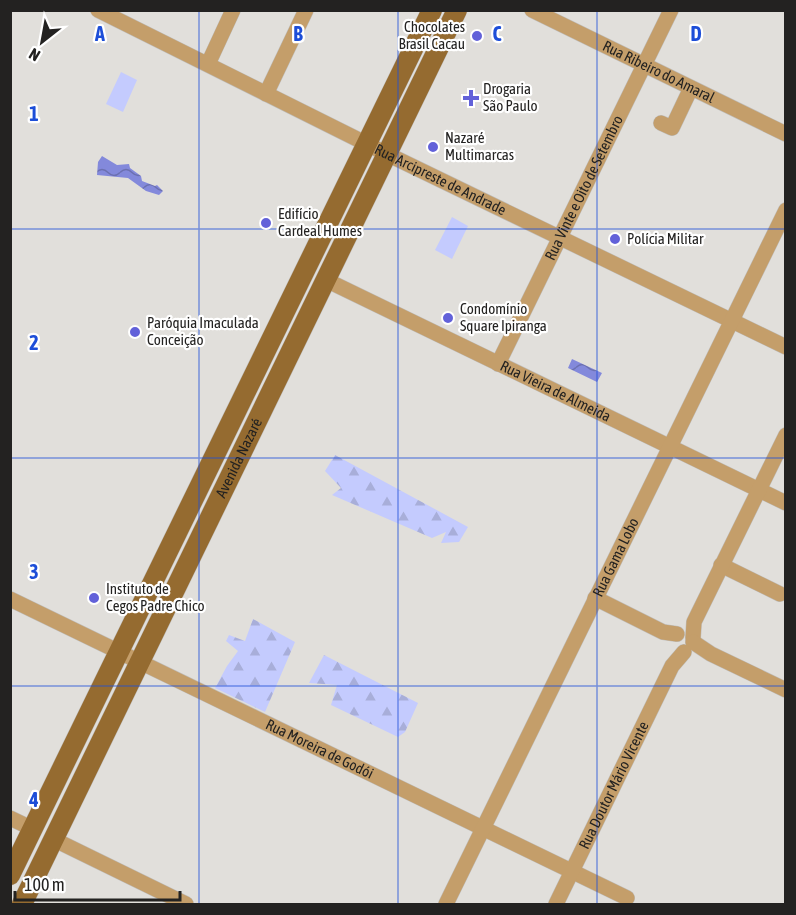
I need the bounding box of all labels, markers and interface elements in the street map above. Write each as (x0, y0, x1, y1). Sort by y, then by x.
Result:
north arrow (12, 12, 72, 72)
place label: Chocolates Brasil Cacau (399, 18, 465, 52)
text: A (94, 22, 105, 45)
text: B (293, 22, 303, 45)
text: C (493, 22, 502, 45)
text: D (690, 22, 702, 45)
marker: Chocolates Brasil Cacau (470, 29, 484, 43)
street label: Rua Ribeiro do Amaral (600, 37, 718, 106)
text: N (26, 45, 43, 65)
place label: Drogaria São Paulo (483, 80, 538, 114)
marker: Drogaria São Paulo (464, 91, 478, 105)
text: 1 (29, 102, 39, 125)
street label: Rua Vinte e Oito de Setembro (541, 113, 626, 263)
place label: Nazaré Multimarcas (445, 129, 514, 163)
street label: Rua Arcipreste de Andrade (372, 140, 509, 218)
marker: Nazaré Multimarcas (426, 140, 440, 154)
place label: Edifício Cardeal Humes (278, 205, 362, 239)
marker: Edifício Cardeal Humes (259, 216, 273, 230)
place label: Polícia Militar (627, 230, 704, 247)
marker: Polícia Militar (608, 232, 622, 246)
place label: Condomínio Square Ipiranga (460, 300, 547, 334)
marker: Condomínio Square Ipiranga (441, 311, 455, 325)
place label: Paróquia Imaculada Conceição (147, 314, 259, 348)
marker: Paróquia Imaculada Conceição (128, 325, 142, 339)
text: 2 (29, 331, 39, 354)
street label: Rua Vieira de Almeida (498, 357, 614, 425)
street label: Avenida Nazaré (212, 415, 265, 500)
street label: Rua Gama Lobo (589, 515, 642, 599)
text: 3 (29, 560, 39, 583)
place label: Instituto de Cegos Padre Chico (106, 580, 205, 614)
marker: Instituto de Cegos Padre Chico (87, 591, 101, 605)
street label: Rua Moreira de Godói (263, 715, 376, 782)
street label: Rua Doutor Mário Vicente (575, 718, 652, 852)
text: 4 (28, 788, 39, 811)
scale bar (15, 864, 180, 902)
text: 100 m (24, 874, 65, 895)

